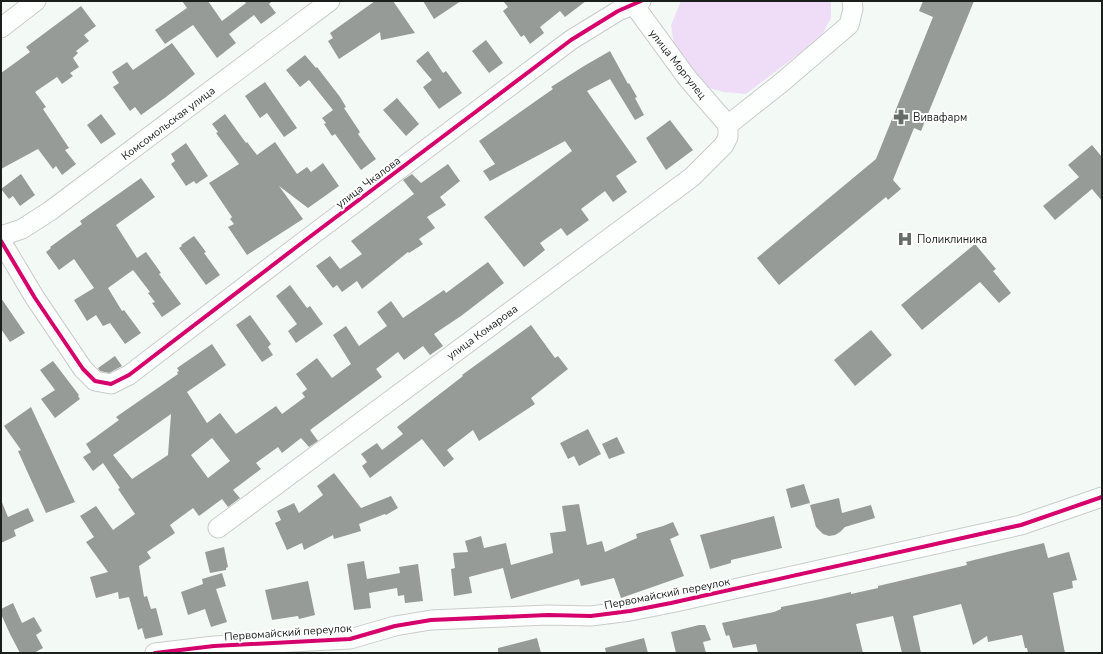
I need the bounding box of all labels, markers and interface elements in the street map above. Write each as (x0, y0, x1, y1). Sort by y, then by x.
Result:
street label: улица Моргулец (646, 26, 710, 103)
street label: Комсомольская улица (118, 83, 218, 164)
pharmacy icon: Вивафарм (892, 108, 910, 126)
place label: Вивафарм (913, 110, 967, 125)
street label: улица Чкалова (333, 153, 404, 212)
hospital icon: Поликлиника (896, 230, 914, 248)
place label: Поликлиника (917, 232, 987, 247)
street label: улица Комарова (444, 301, 521, 363)
street label: Первомайский переулок (603, 574, 731, 613)
street label: Первомайский переулок (224, 621, 353, 644)

